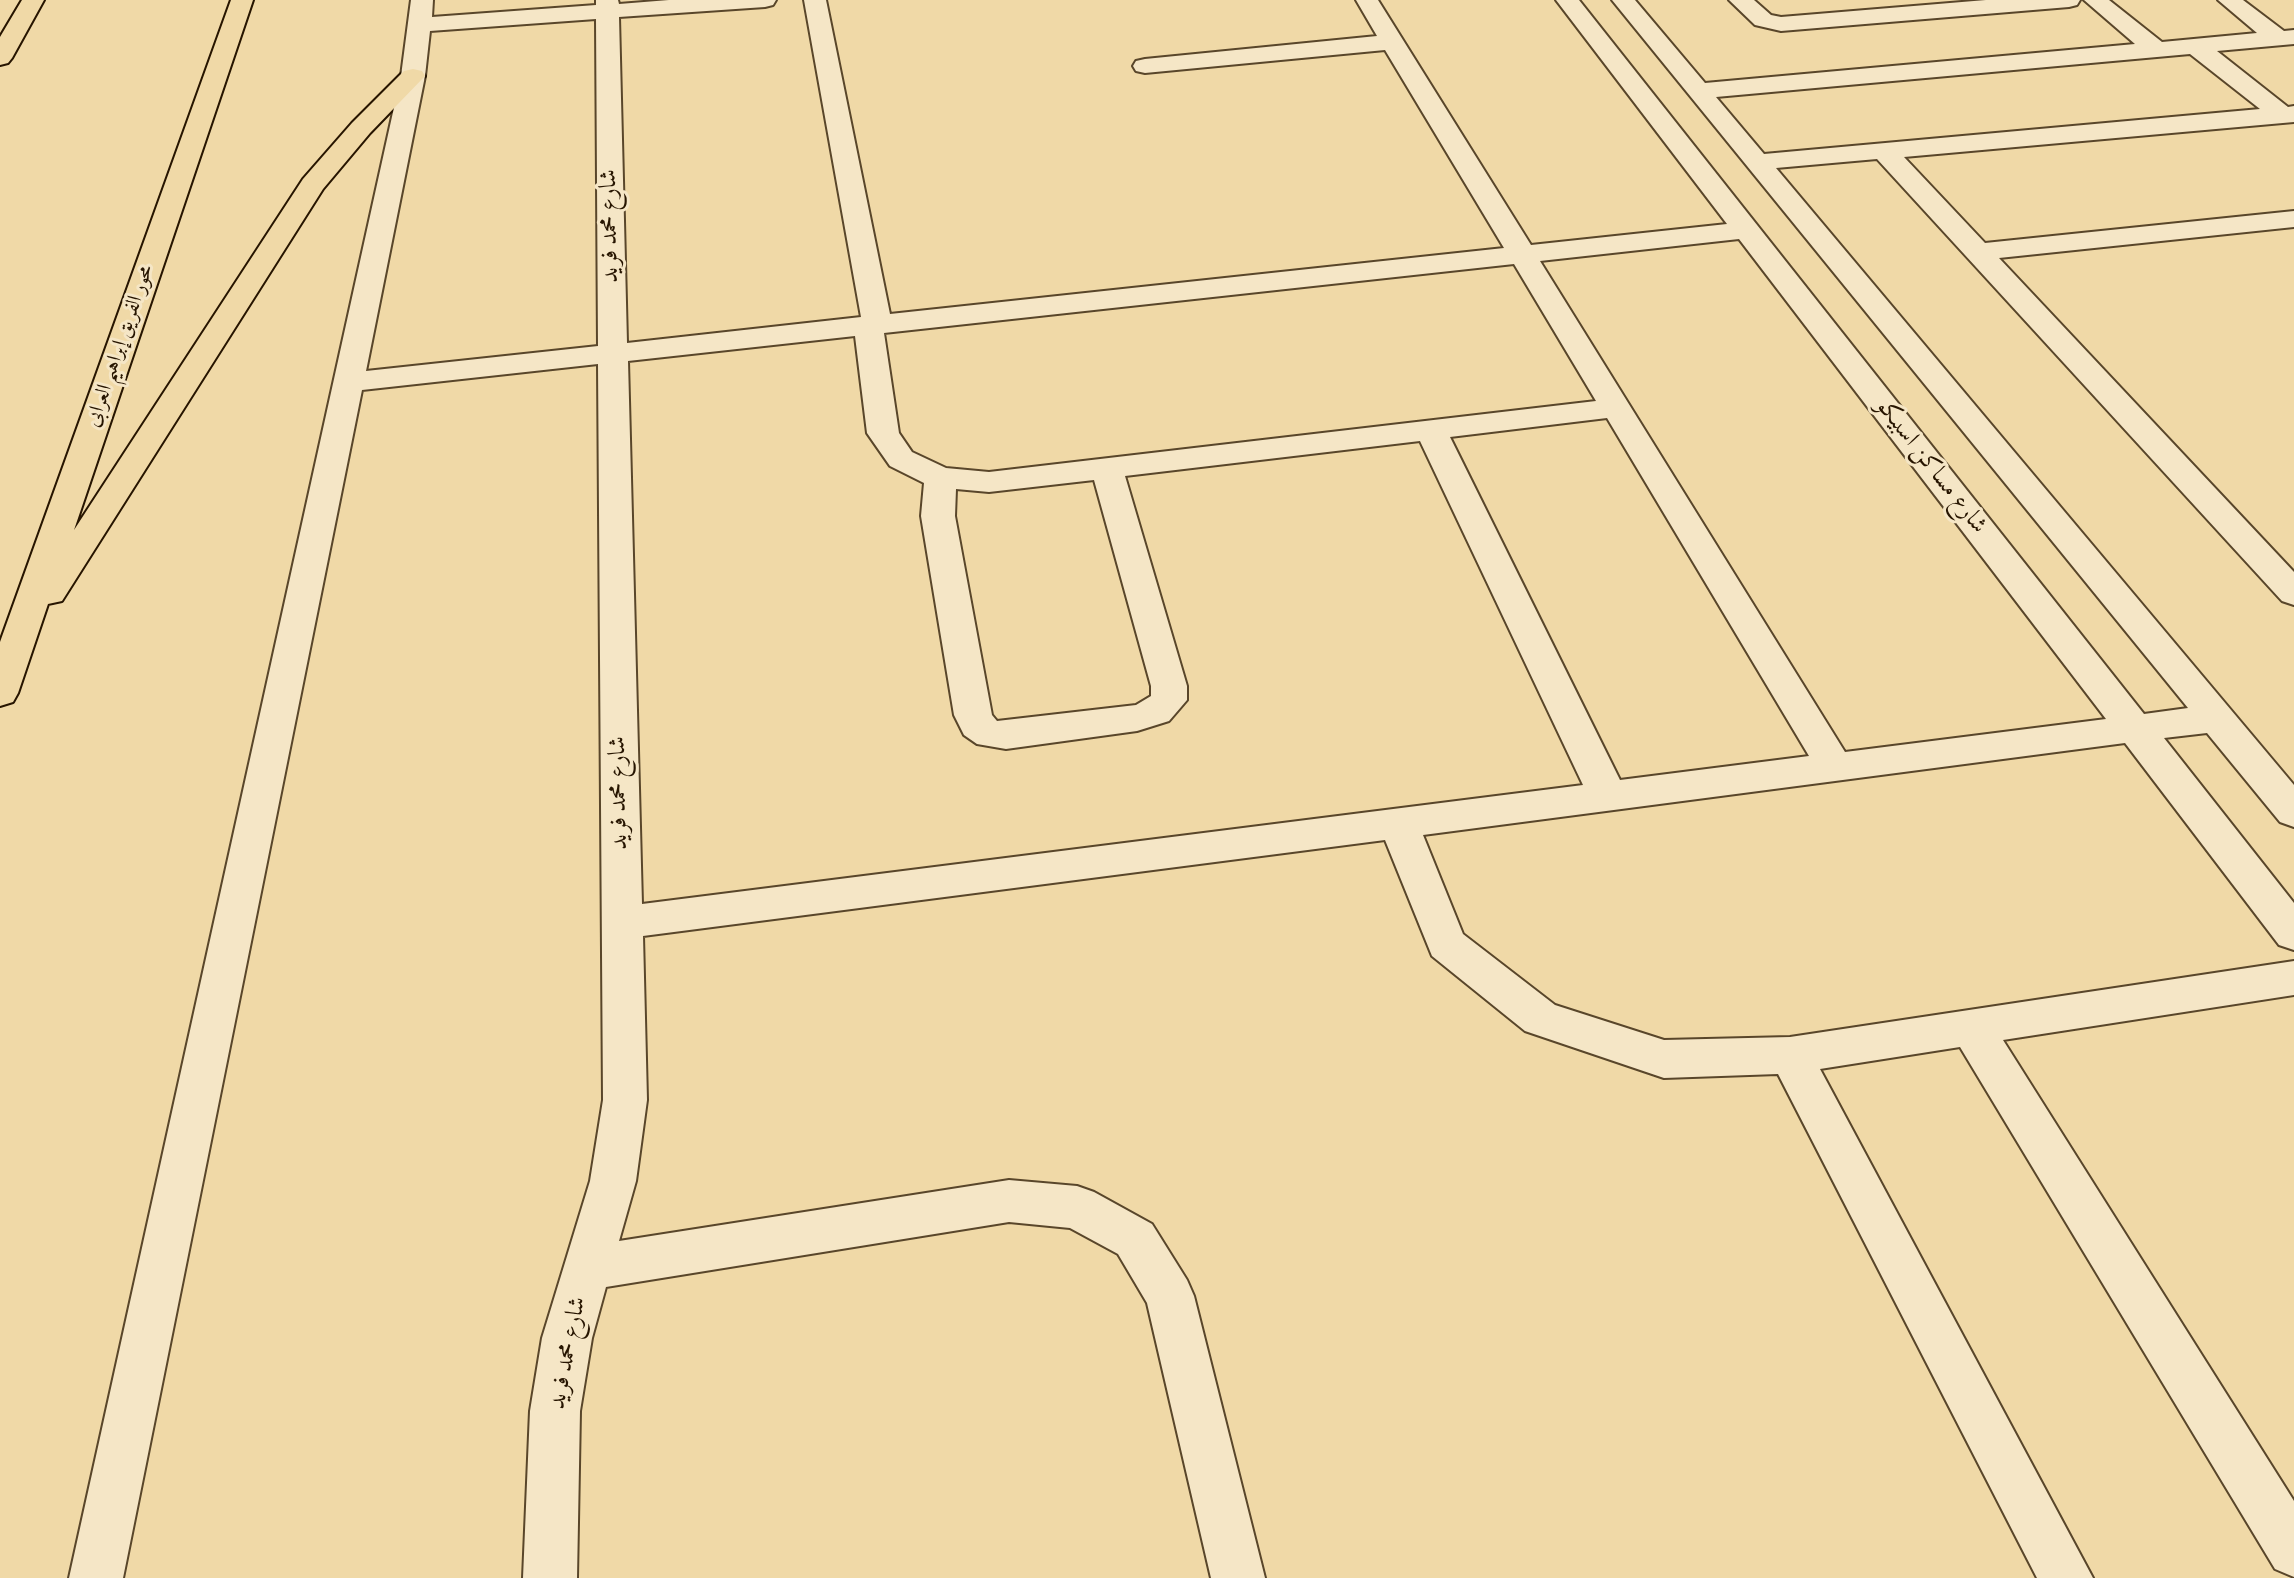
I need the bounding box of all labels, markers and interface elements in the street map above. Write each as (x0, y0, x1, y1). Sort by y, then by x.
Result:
street label: شارع محمد فريد (595, 169, 625, 283)
street label: محور الفريق إبراهيم العرابى (80, 262, 160, 430)
street label: شارع مساكن اسبيكو (1869, 393, 1993, 539)
street label: شارع محمد فريد (604, 736, 634, 850)
street label: شارع محمد فريد (543, 1294, 593, 1412)

